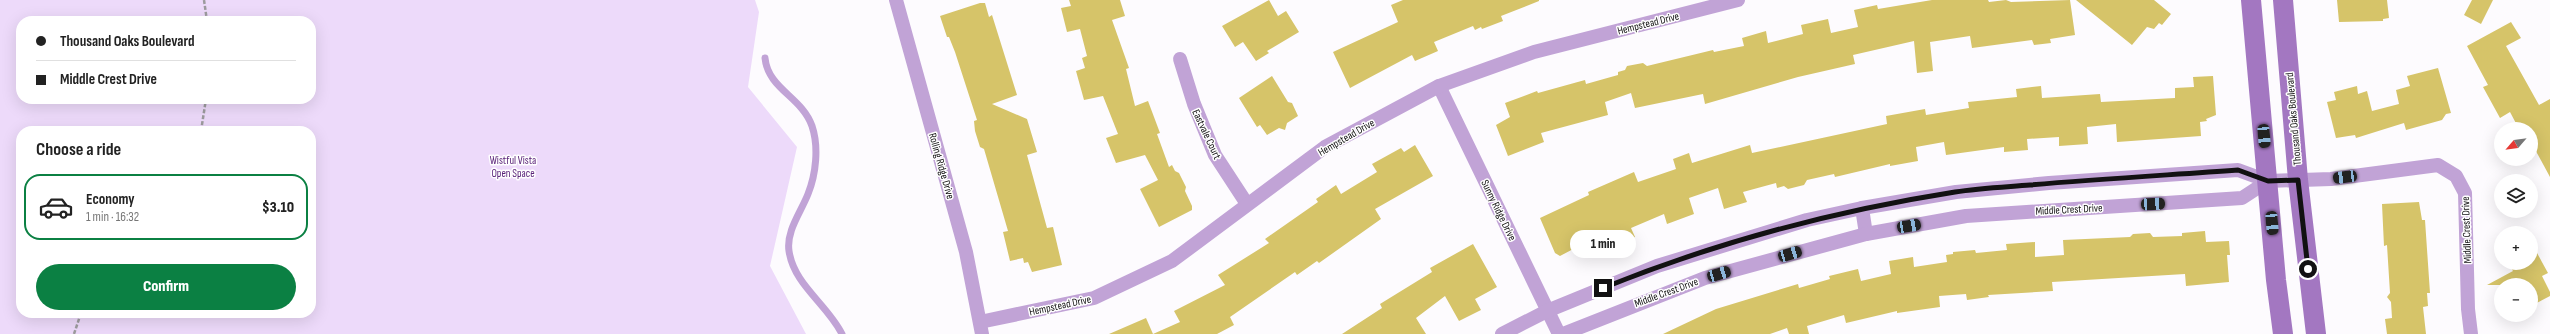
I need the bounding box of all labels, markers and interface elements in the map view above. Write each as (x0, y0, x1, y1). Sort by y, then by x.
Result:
street label: Hempstead Drive (1616, 10, 1680, 37)
text: Thousand Oaks Boulevard (60, 32, 195, 51)
text: Middle Crest Drive (60, 70, 157, 89)
street label: Thousand Oaks Boulevard (2283, 72, 2304, 166)
street label: Eastvale Court (1189, 107, 1224, 162)
street label: Hempstead Drive (1316, 116, 1377, 159)
north arrow (2494, 122, 2538, 166)
map controls (2494, 122, 2538, 322)
car (2257, 124, 2271, 148)
street label: Rolling Ridge Drive (926, 132, 957, 201)
text: Choose a ride (36, 139, 121, 160)
park label: Wistful Vista Open Space (490, 154, 536, 180)
car (2332, 170, 2358, 184)
button: layers (2494, 174, 2538, 218)
street label: Sunny Ridge Drive (1478, 178, 1519, 243)
icon: car (38, 189, 74, 225)
text: Economy (86, 190, 135, 209)
street label: Middle Crest Drive (2459, 196, 2474, 264)
car (2141, 197, 2165, 211)
text: $3.10 (262, 198, 294, 217)
street label: Middle Crest Drive (2035, 201, 2103, 218)
text: 1 min · 16:32 (86, 209, 139, 225)
car (2265, 211, 2279, 235)
car (1896, 218, 1922, 234)
button: + (2494, 226, 2538, 270)
callout: 1 min (1570, 230, 1636, 258)
text: 1 min (1591, 236, 1615, 252)
car (1777, 245, 1803, 263)
route start (2299, 260, 2317, 278)
button: Confirm (36, 264, 296, 310)
car (1706, 265, 1732, 283)
street label: Middle Crest Drive (1632, 275, 1700, 310)
button: − (2494, 278, 2538, 322)
route end (1594, 279, 1612, 297)
street label: Hempstead Drive (1028, 293, 1092, 318)

